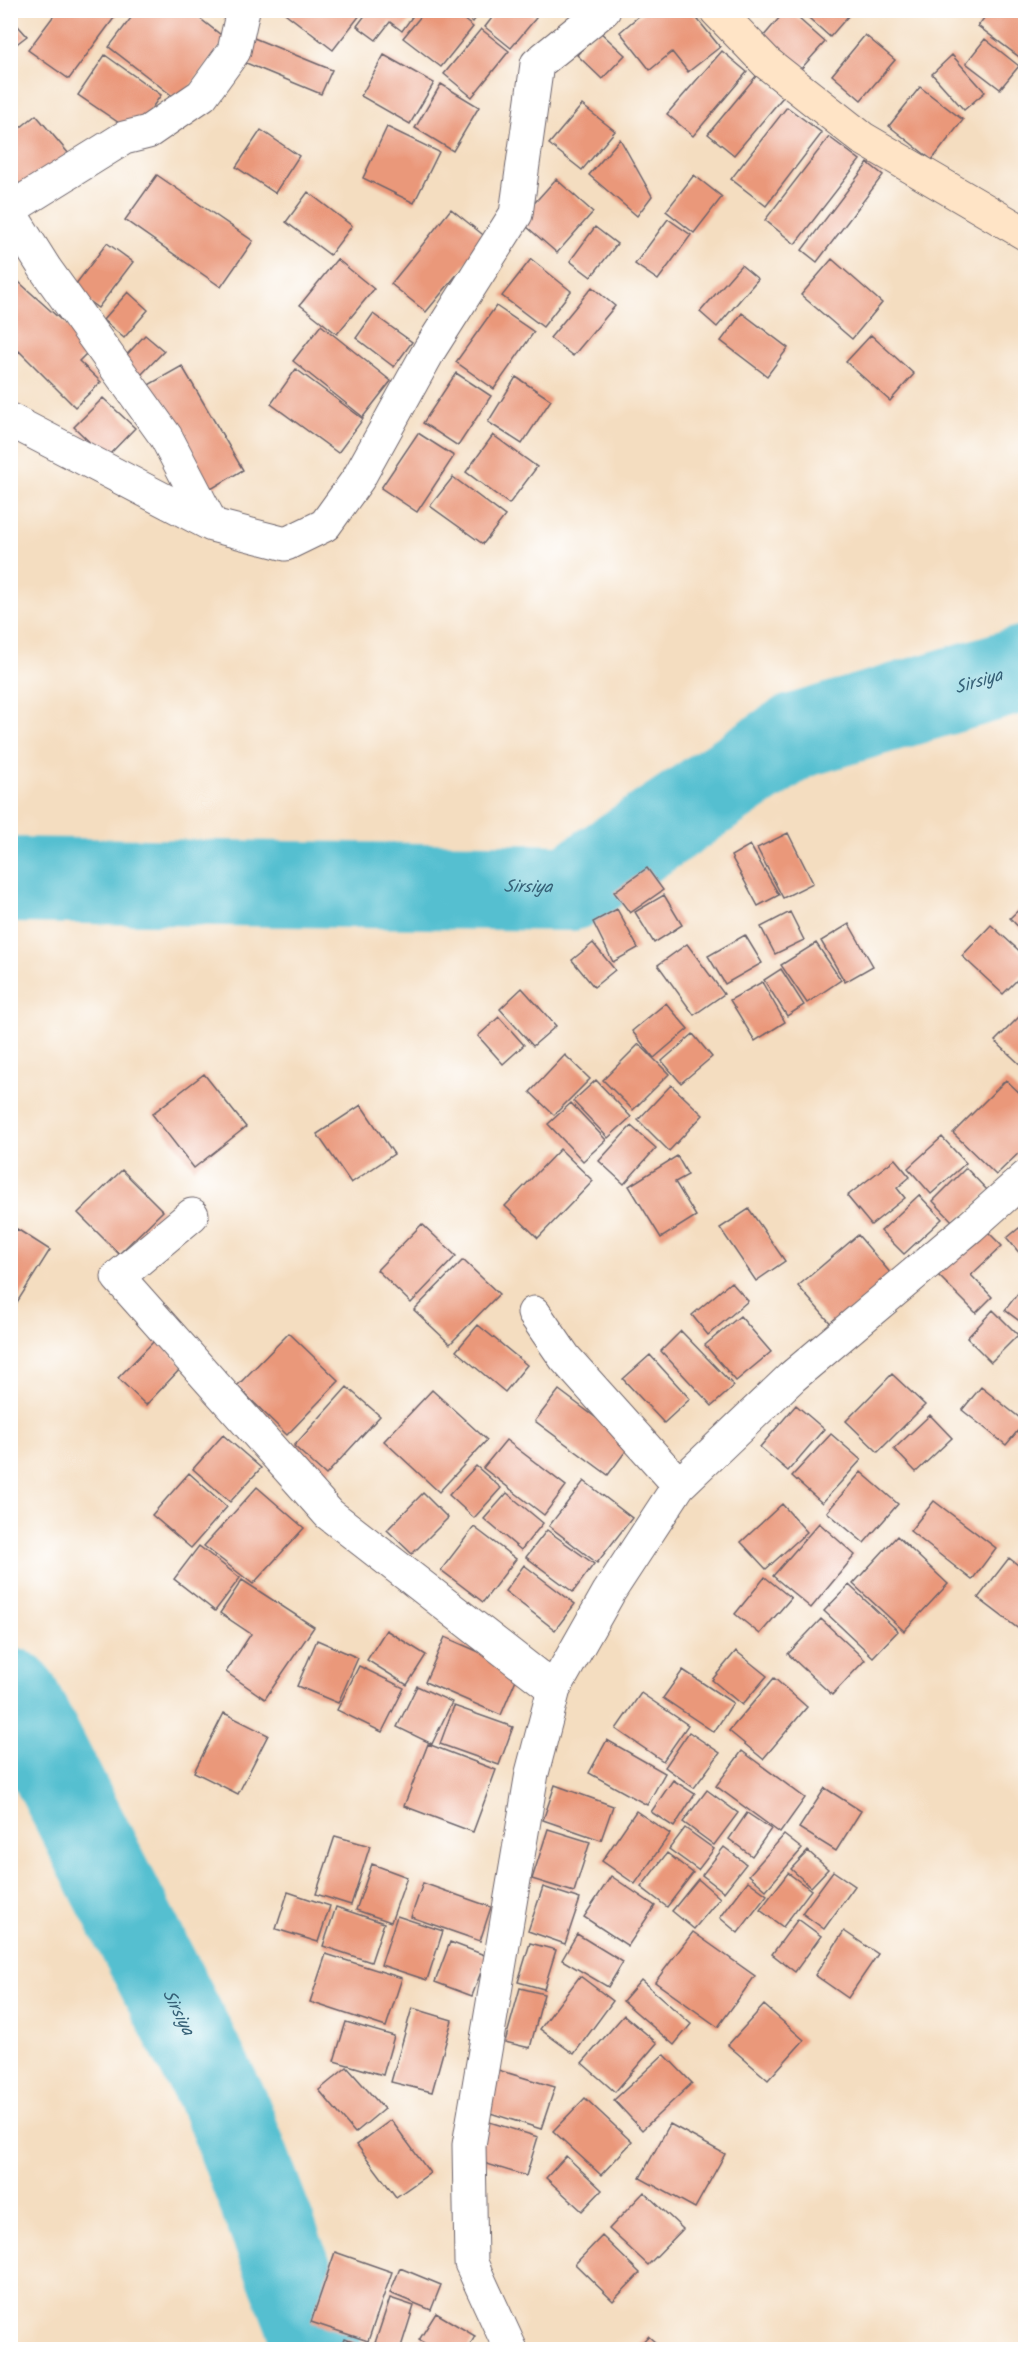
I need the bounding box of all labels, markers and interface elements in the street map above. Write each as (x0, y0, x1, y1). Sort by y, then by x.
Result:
water label: Sirsiya (951, 661, 1008, 703)
water label: Sirsiya (503, 873, 554, 902)
water label: Sirsiya (154, 1984, 202, 2042)

